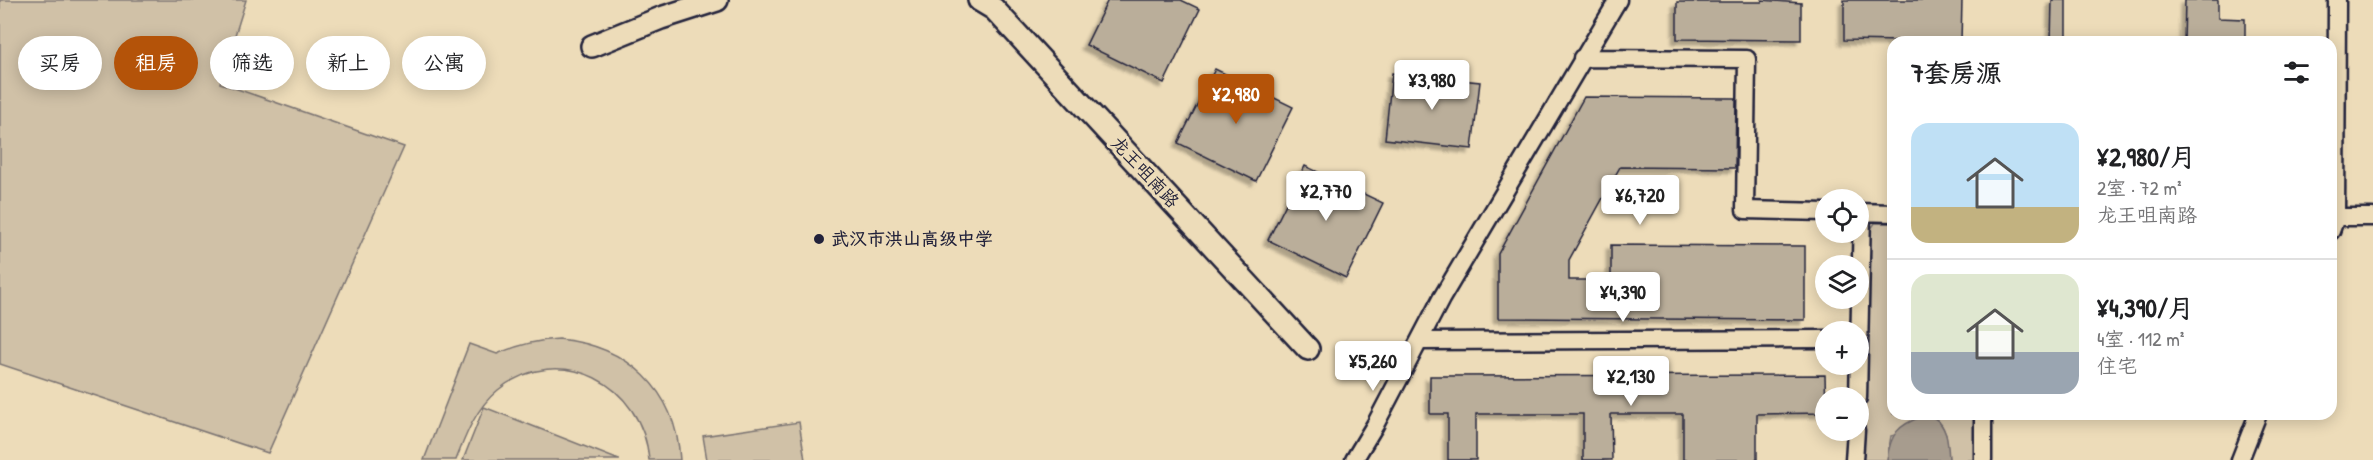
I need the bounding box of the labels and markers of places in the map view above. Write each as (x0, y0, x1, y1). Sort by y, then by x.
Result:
pin: ¥3,980 (1383, 60, 1481, 111)
pin: ¥2,980 (1187, 74, 1285, 125)
pin: ¥2,770 (1277, 171, 1375, 222)
pin: ¥6,720 (1591, 175, 1689, 226)
place label: 武汉市洪山高级中学 (831, 226, 993, 251)
marker: 武汉市洪山高级中学 (812, 232, 826, 246)
pin: ¥4,390 (1574, 272, 1672, 323)
pin: ¥5,260 (1324, 341, 1422, 392)
pin: ¥2,130 (1582, 356, 1680, 407)

